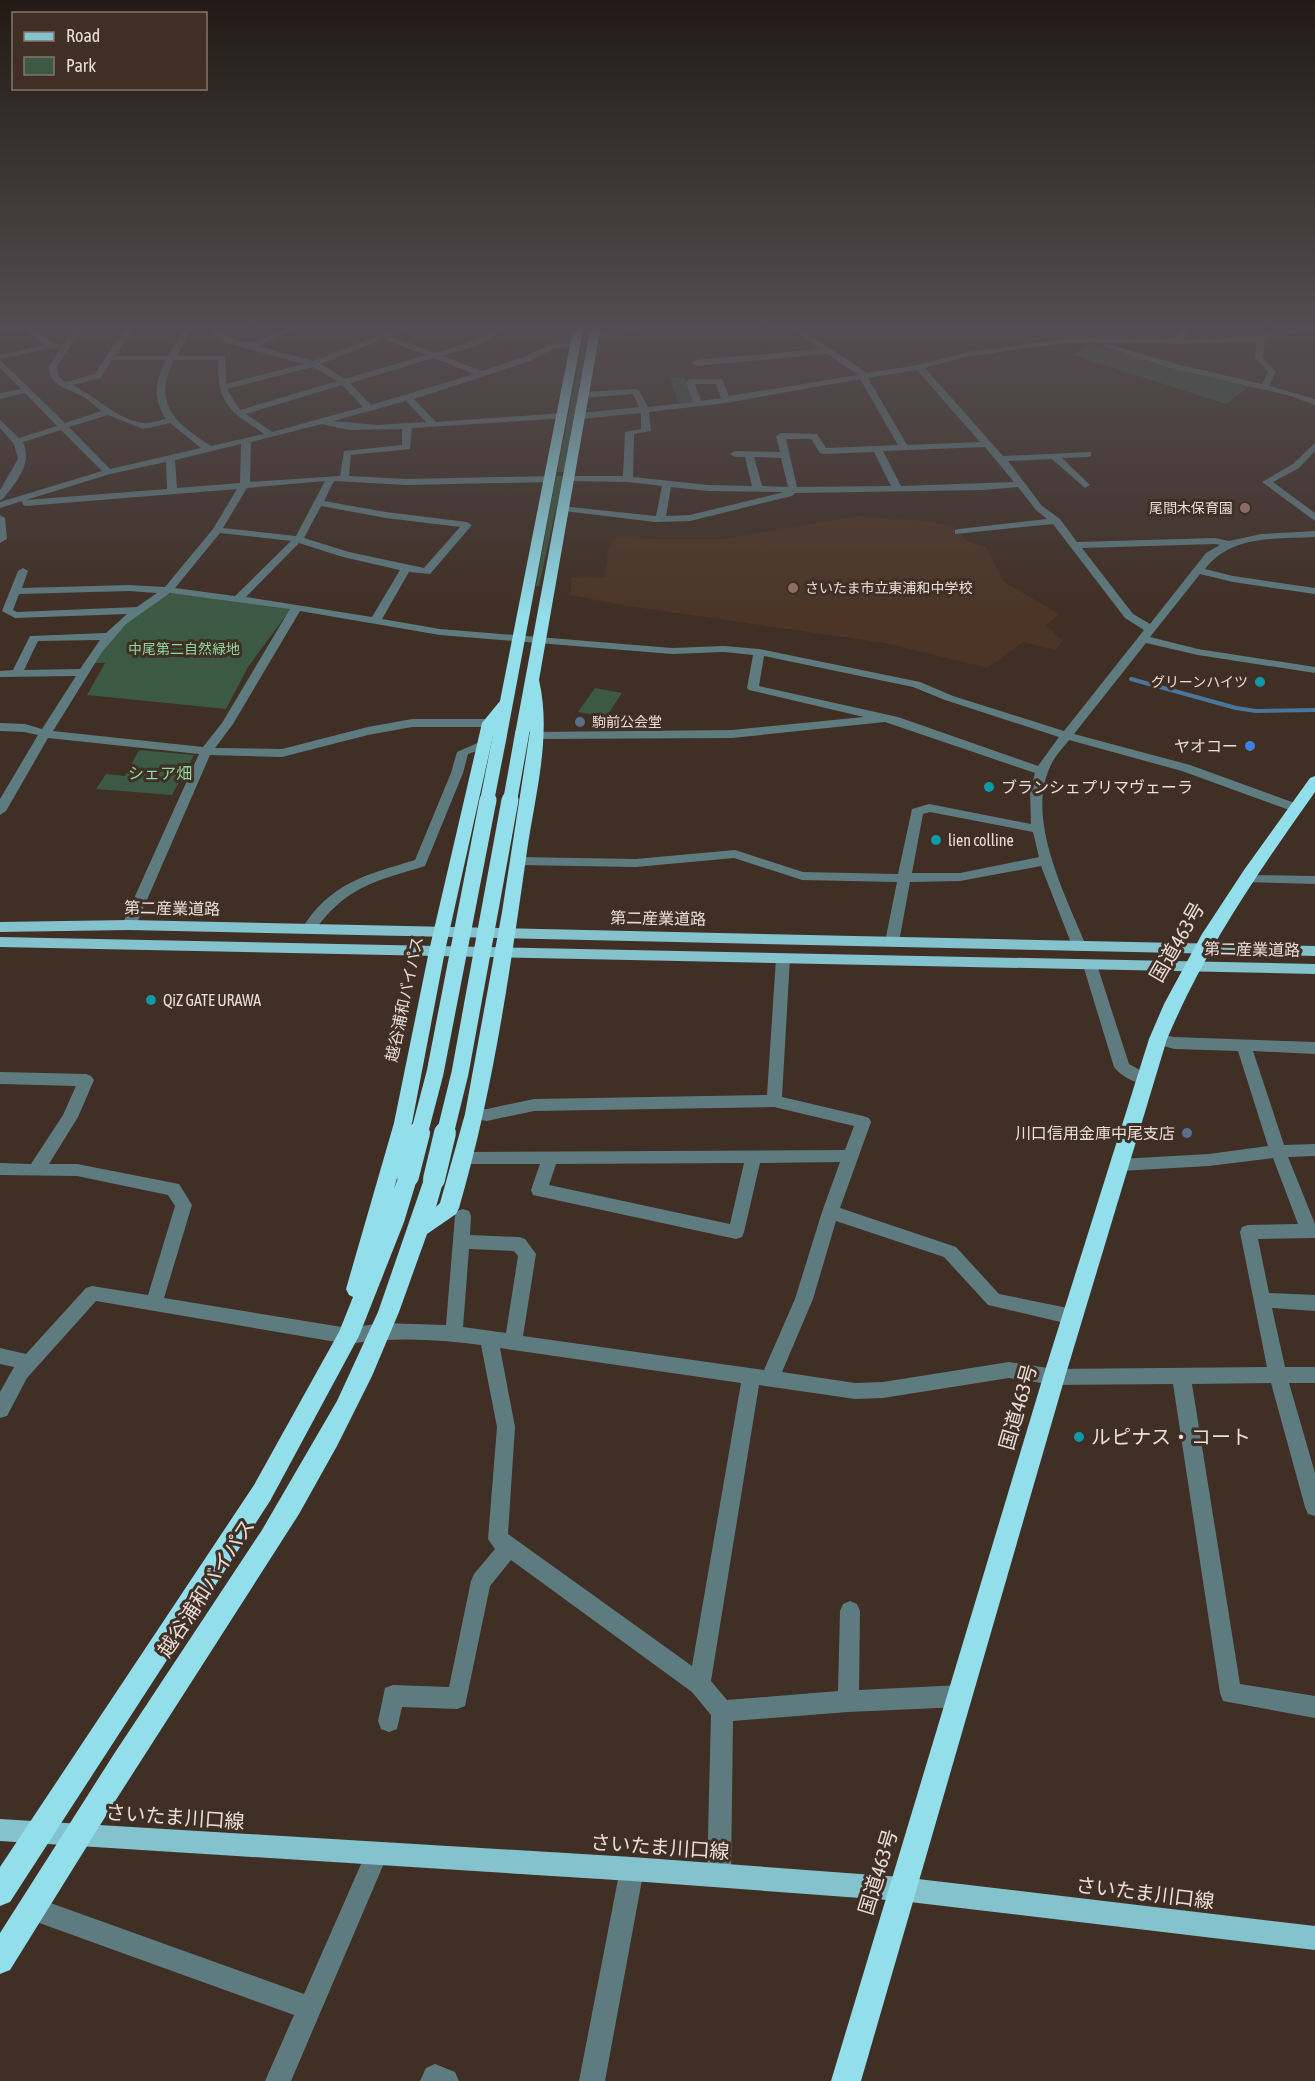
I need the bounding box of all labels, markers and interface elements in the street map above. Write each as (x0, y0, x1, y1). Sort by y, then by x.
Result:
legend (12, 12, 207, 90)
text: Road (66, 25, 100, 46)
text: Park (66, 55, 96, 76)
place label: 尾間木保育園 (1149, 500, 1233, 516)
marker: 尾間木保育園 (1238, 501, 1252, 515)
place label: さいたま市立東浦和中学校 (805, 580, 973, 596)
marker: さいたま市立東浦和中学校 (786, 581, 800, 595)
park label: 中尾第二自然緑地 (128, 641, 240, 657)
place label: グリーンハイツ (1151, 674, 1248, 690)
marker: グリーンハイツ (1253, 675, 1267, 689)
place label: 駒前公会堂 (592, 714, 662, 730)
marker: 駒前公会堂 (573, 715, 587, 729)
place label: ヤオコー (1174, 737, 1238, 755)
marker: ヤオコー (1243, 739, 1257, 753)
park label: シェア畑 (128, 764, 192, 782)
place label: ブランシェプリマヴェーラ (1001, 778, 1193, 796)
marker: ブランシェプリマヴェーラ (982, 780, 996, 794)
place label: lien colline (948, 831, 1014, 849)
marker: lien colline (929, 833, 943, 847)
street label: 第二産業道路 (124, 898, 220, 918)
street label: 国道463号 (1145, 898, 1209, 986)
street label: 第二産業道路 (610, 908, 706, 928)
street label: 越谷浦和バイパス (382, 935, 426, 1063)
street label: 第二産業道路 (1204, 939, 1300, 959)
place label: QiZ GATE URAWA (163, 991, 261, 1009)
marker: QiZ GATE URAWA (144, 993, 158, 1007)
place label: 川口信用金庫中尾支店 (1015, 1124, 1175, 1142)
marker: 川口信用金庫中尾支店 (1180, 1126, 1194, 1140)
street label: 国道463号 (994, 1361, 1041, 1452)
place label: ルピナス・コート (1091, 1425, 1251, 1448)
marker: ルピナス・コート (1072, 1430, 1086, 1444)
street label: 越谷浦和バイパス (152, 1515, 259, 1661)
street label: さいたま川口線 (105, 1800, 245, 1833)
street label: 国道463号 (854, 1826, 901, 1917)
street label: さいたま川口線 (590, 1830, 730, 1863)
street label: さいたま川口線 (1074, 1873, 1216, 1912)

